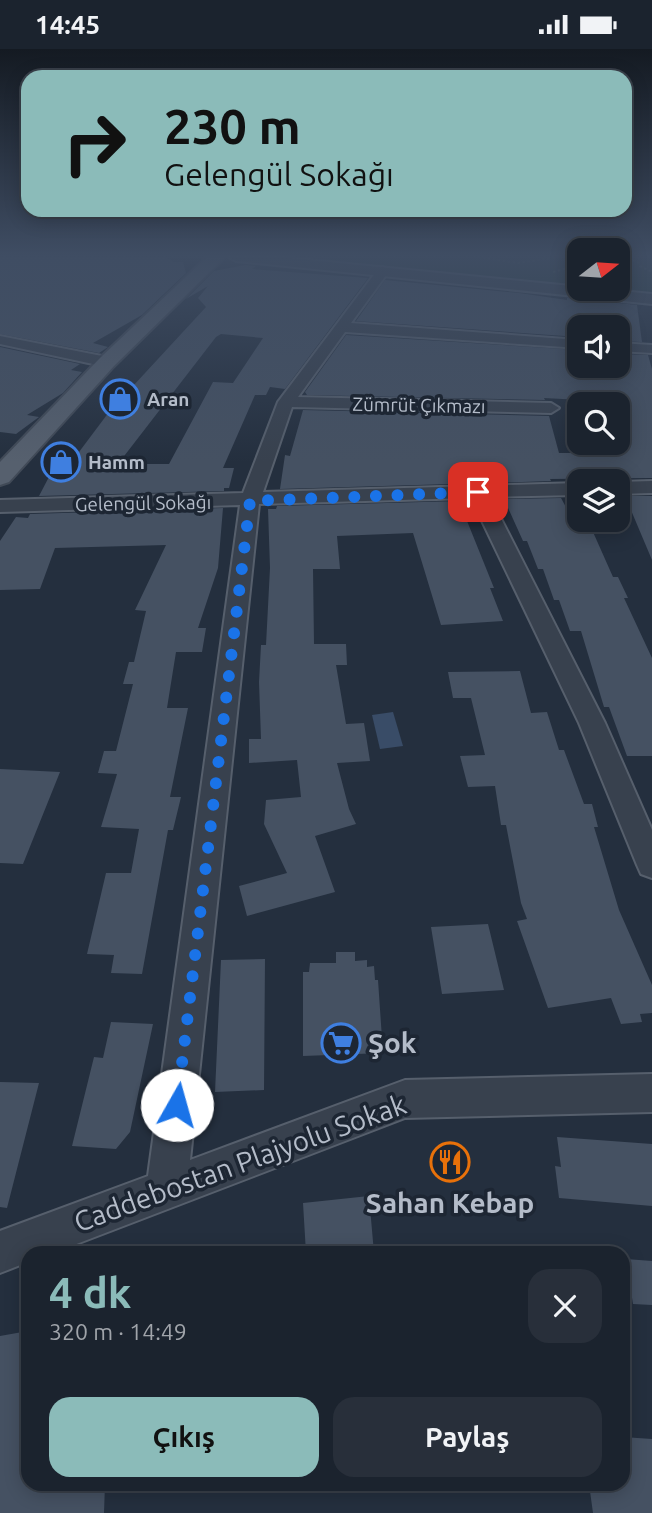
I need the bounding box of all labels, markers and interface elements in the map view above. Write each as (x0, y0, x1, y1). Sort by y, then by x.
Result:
text: 14:45 (35, 10, 100, 39)
icon: right (49, 98, 140, 189)
text: 230 m (164, 98, 301, 153)
text: Gelengül Sokağı (164, 156, 394, 192)
north arrow (567, 238, 630, 301)
map controls (567, 238, 630, 532)
button: sound (567, 315, 630, 378)
shop icon: Aran (99, 378, 141, 420)
place label: Aran (147, 388, 189, 410)
button: search (567, 392, 630, 455)
street label: Zümrüt Çıkmazı (352, 393, 486, 417)
shop icon: Hamm (40, 441, 82, 483)
place label: Hamm (88, 451, 145, 473)
pin (448, 462, 508, 522)
button: layers (567, 469, 630, 532)
icon: arrive (459, 473, 497, 511)
street label: Gelengül Sokağı (75, 491, 211, 515)
supermarket icon: Şok (320, 1022, 362, 1064)
place label: Şok (368, 1027, 417, 1059)
position arrow (140, 1068, 214, 1142)
street label: Caddebostan Plajyolu Sokak (70, 1088, 410, 1237)
restaurant icon: Sahan Kebap (429, 1141, 471, 1183)
place label: Sahan Kebap (366, 1187, 534, 1218)
text: 4 dk (49, 1269, 131, 1316)
button: close (528, 1269, 602, 1343)
text: 320 m · 14:49 (49, 1319, 187, 1344)
button: Çıkış (49, 1397, 319, 1477)
button: Paylaş (333, 1397, 602, 1477)

